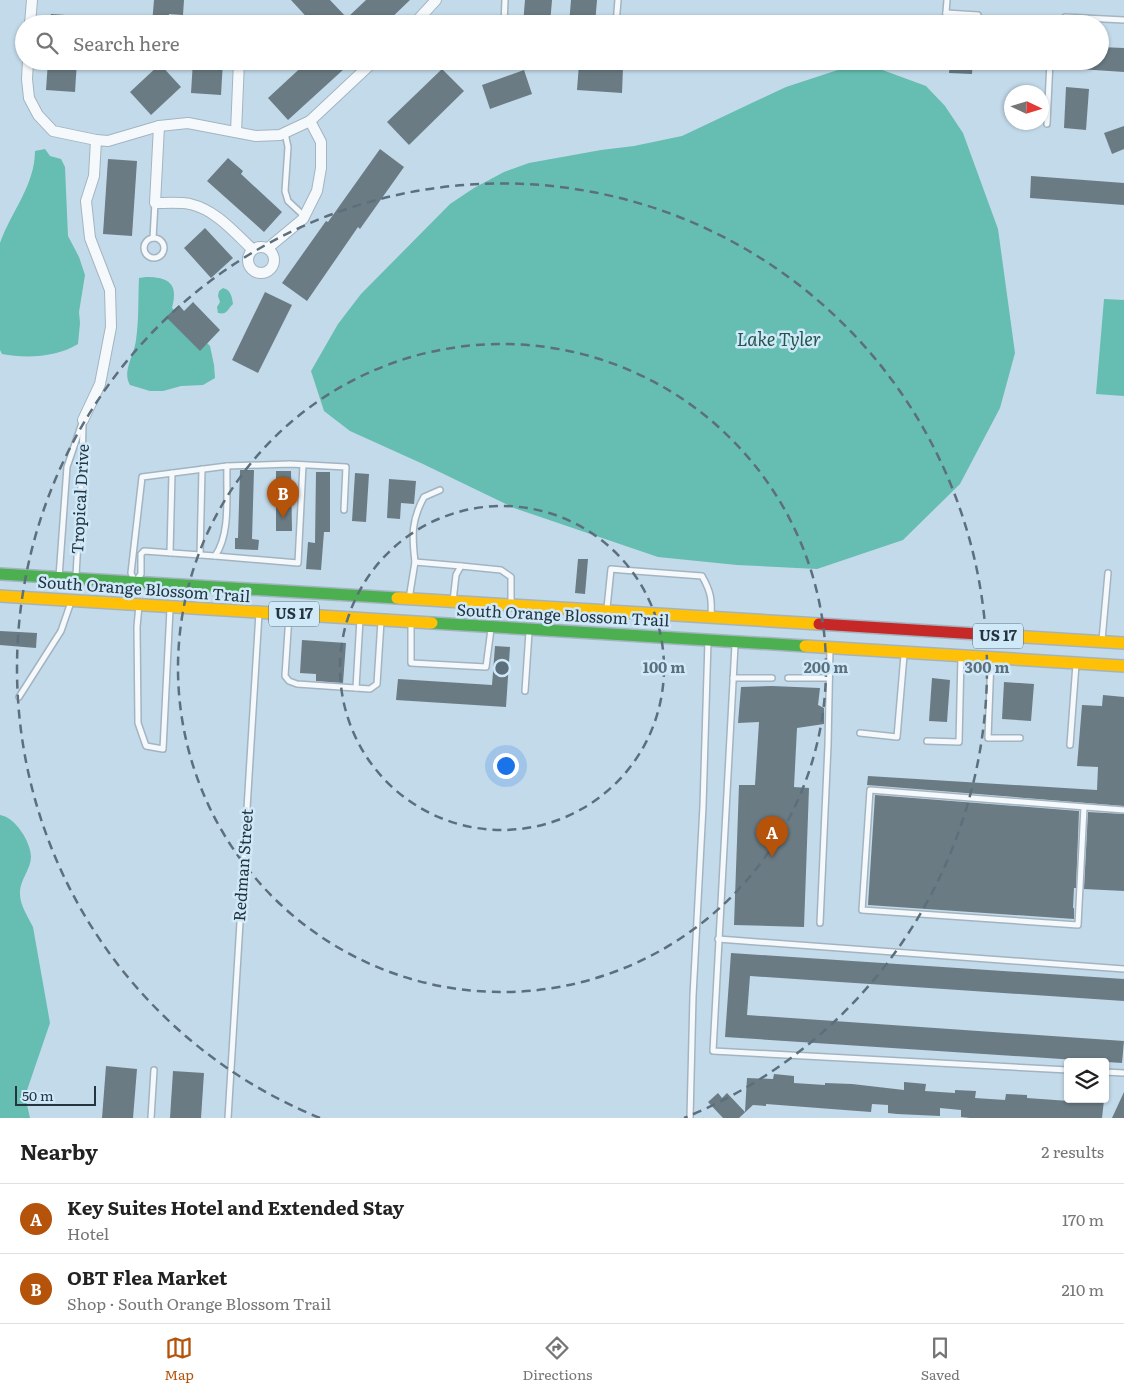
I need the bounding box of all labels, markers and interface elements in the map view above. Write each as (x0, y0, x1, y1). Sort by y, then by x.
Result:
search box (15, 15, 1109, 70)
icon: search (33, 29, 61, 57)
text: Search here (73, 29, 180, 57)
north arrow (1004, 85, 1049, 130)
water label: Lake Tyler (737, 325, 821, 352)
street label: Tropical Drive (64, 443, 94, 555)
pin: B (267, 477, 299, 518)
street label: South Orange Blossom Trail (37, 569, 251, 607)
street label: South Orange Blossom Trail (456, 596, 670, 632)
road number: US 17 (269, 602, 319, 626)
road number: US 17 (973, 624, 1023, 648)
text: 100 m (643, 655, 685, 678)
text: 200 m (804, 655, 848, 678)
text: 300 m (965, 655, 1009, 678)
centre of rings (493, 659, 511, 677)
your location (493, 753, 519, 779)
street label: Redman Street (226, 807, 258, 922)
pin: A (756, 816, 788, 857)
map controls (1064, 1058, 1109, 1103)
button: layers (1064, 1058, 1109, 1103)
scale bar (15, 1083, 96, 1106)
text: 50 m (22, 1085, 54, 1105)
text: Nearby (20, 1135, 98, 1166)
text: 2 results (1041, 1139, 1104, 1163)
text: Key Suites Hotel and Extended Stay (67, 1193, 404, 1221)
text: A (30, 1207, 42, 1231)
text: 170 m (1062, 1207, 1104, 1231)
text: Hotel (67, 1221, 109, 1245)
text: OBT Flea Market (67, 1263, 227, 1291)
text: B (30, 1277, 42, 1301)
text: 210 m (1061, 1277, 1104, 1301)
text: Shop · South Orange Blossom Trail (67, 1291, 331, 1315)
tab: Map (164, 1334, 194, 1384)
tab: Directions (522, 1334, 592, 1384)
tab: Saved (921, 1334, 960, 1384)

